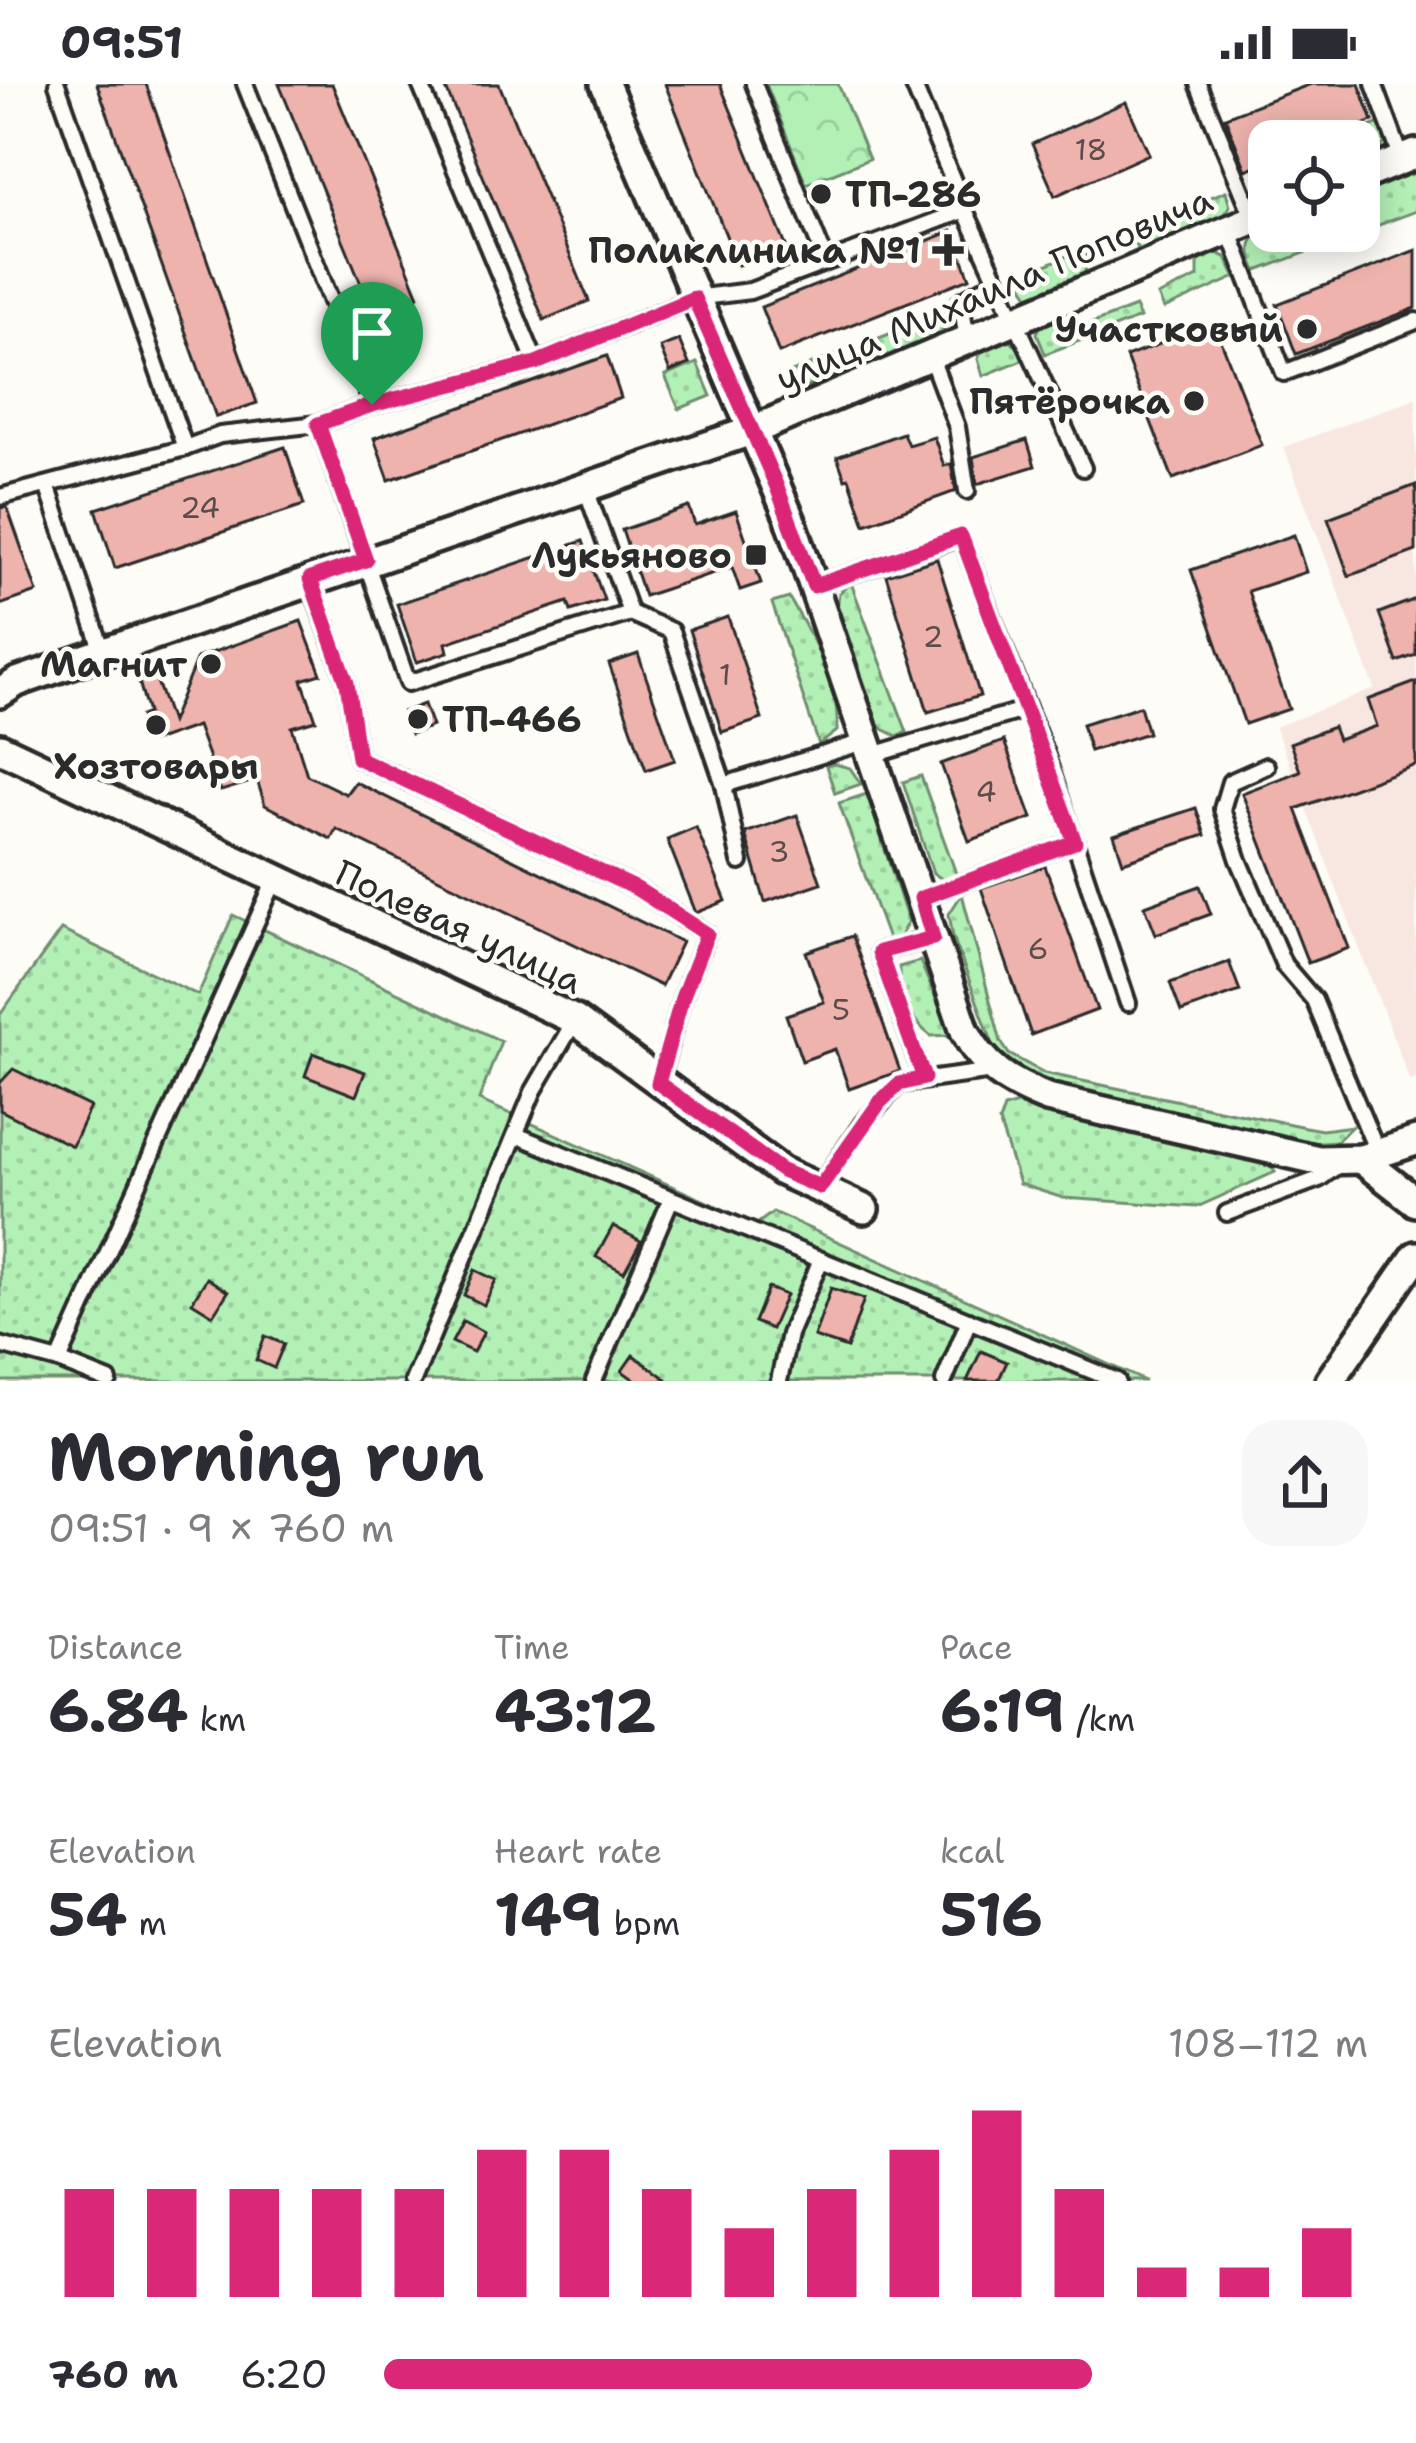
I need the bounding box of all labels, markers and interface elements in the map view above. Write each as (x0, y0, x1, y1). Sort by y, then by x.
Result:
text: 09:51 (60, 12, 183, 72)
map controls (1248, 120, 1380, 252)
button: locate (1248, 120, 1380, 252)
house number: 18 (1074, 129, 1108, 170)
place label: ТП-286 (845, 170, 981, 219)
street label: улица Михаила Поповича (768, 175, 1220, 403)
marker: ТП-286 (808, 181, 834, 207)
place label: Поликлиника №1 (588, 226, 921, 275)
marker: Поликлиника №1 (932, 234, 964, 266)
pin (321, 282, 423, 405)
icon: arrive (339, 300, 405, 366)
place label: Участковый (1054, 305, 1283, 354)
marker: Участковый (1294, 316, 1320, 342)
place label: Пятёрочка (969, 377, 1170, 426)
marker: Пятёрочка (1181, 388, 1207, 414)
house number: 24 (180, 487, 220, 528)
place label: Лукьяново (531, 531, 732, 580)
marker: Лукьяново (743, 542, 769, 568)
house number: 2 (923, 616, 944, 657)
place label: Магнит (40, 640, 187, 689)
marker: Магнит (198, 651, 224, 677)
house number: 1 (719, 654, 731, 695)
place label: ТП-466 (442, 695, 582, 744)
marker: ТП-466 (405, 706, 431, 732)
marker: Хозтовары (143, 712, 169, 738)
place label: Хозтовары (53, 742, 259, 791)
house number: 4 (976, 771, 997, 812)
house number: 3 (769, 831, 790, 872)
street label: Полевая улица (327, 848, 591, 1006)
house number: 6 (1028, 928, 1049, 969)
house number: 5 (832, 989, 850, 1030)
text: Morning run (48, 1413, 484, 1501)
button: share (1242, 1420, 1368, 1546)
text: 09:51 · 9 × 760 m (48, 1502, 394, 1554)
text: Distance (48, 1625, 183, 1670)
text: Time (494, 1625, 570, 1670)
text: Pace (940, 1625, 1013, 1670)
text: 6.84 (48, 1670, 188, 1750)
text: 43:12 (494, 1670, 657, 1750)
text: 6:19 (940, 1670, 1065, 1750)
text: km (188, 1697, 246, 1742)
text: /km (1065, 1697, 1135, 1742)
text: Elevation (48, 1829, 196, 1874)
text: Heart rate (494, 1829, 662, 1874)
text: kcal (940, 1829, 1004, 1874)
text: 54 (48, 1874, 127, 1954)
text: 149 (494, 1874, 602, 1954)
text: 516 (940, 1874, 1043, 1954)
text: m (127, 1901, 167, 1946)
text: bpm (602, 1901, 680, 1946)
text: Elevation (48, 2017, 223, 2069)
text: 108–112 m (1168, 2017, 1368, 2069)
text: 760 m (48, 2348, 178, 2400)
text: 6:20 (240, 2348, 328, 2400)

